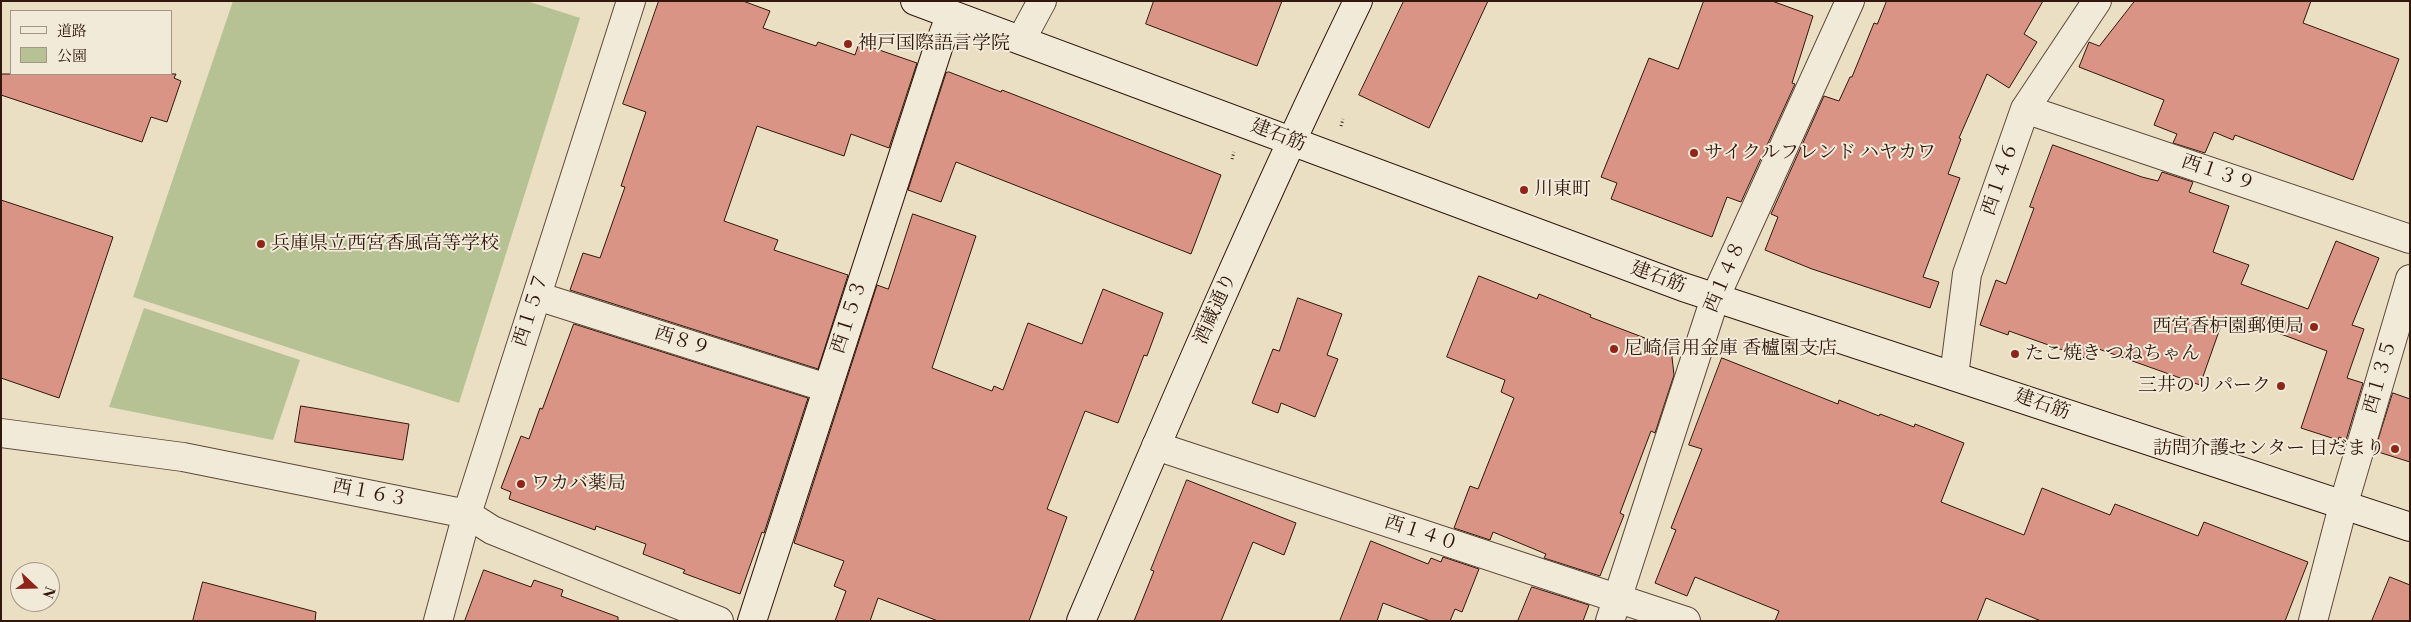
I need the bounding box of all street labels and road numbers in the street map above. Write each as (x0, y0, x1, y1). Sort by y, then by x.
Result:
street label: 建石筋 (1247, 115, 1309, 157)
street label: 西１４６ (1978, 139, 2024, 219)
street label: 西１３９ (2178, 151, 2258, 197)
street label: 西１４８ (1701, 238, 1751, 316)
street label: 建石筋 (1627, 258, 1689, 298)
street label: 西１５７ (509, 270, 555, 350)
street label: 酒蔵通り (1190, 270, 1242, 348)
street label: 西１５３ (827, 277, 873, 357)
street label: 西８９ (651, 322, 713, 362)
street label: 西１３５ (2360, 337, 2402, 417)
street label: 建石筋 (2011, 385, 2073, 425)
street label: 西１６３ (331, 476, 409, 512)
street label: 西１４０ (1381, 511, 1461, 557)

